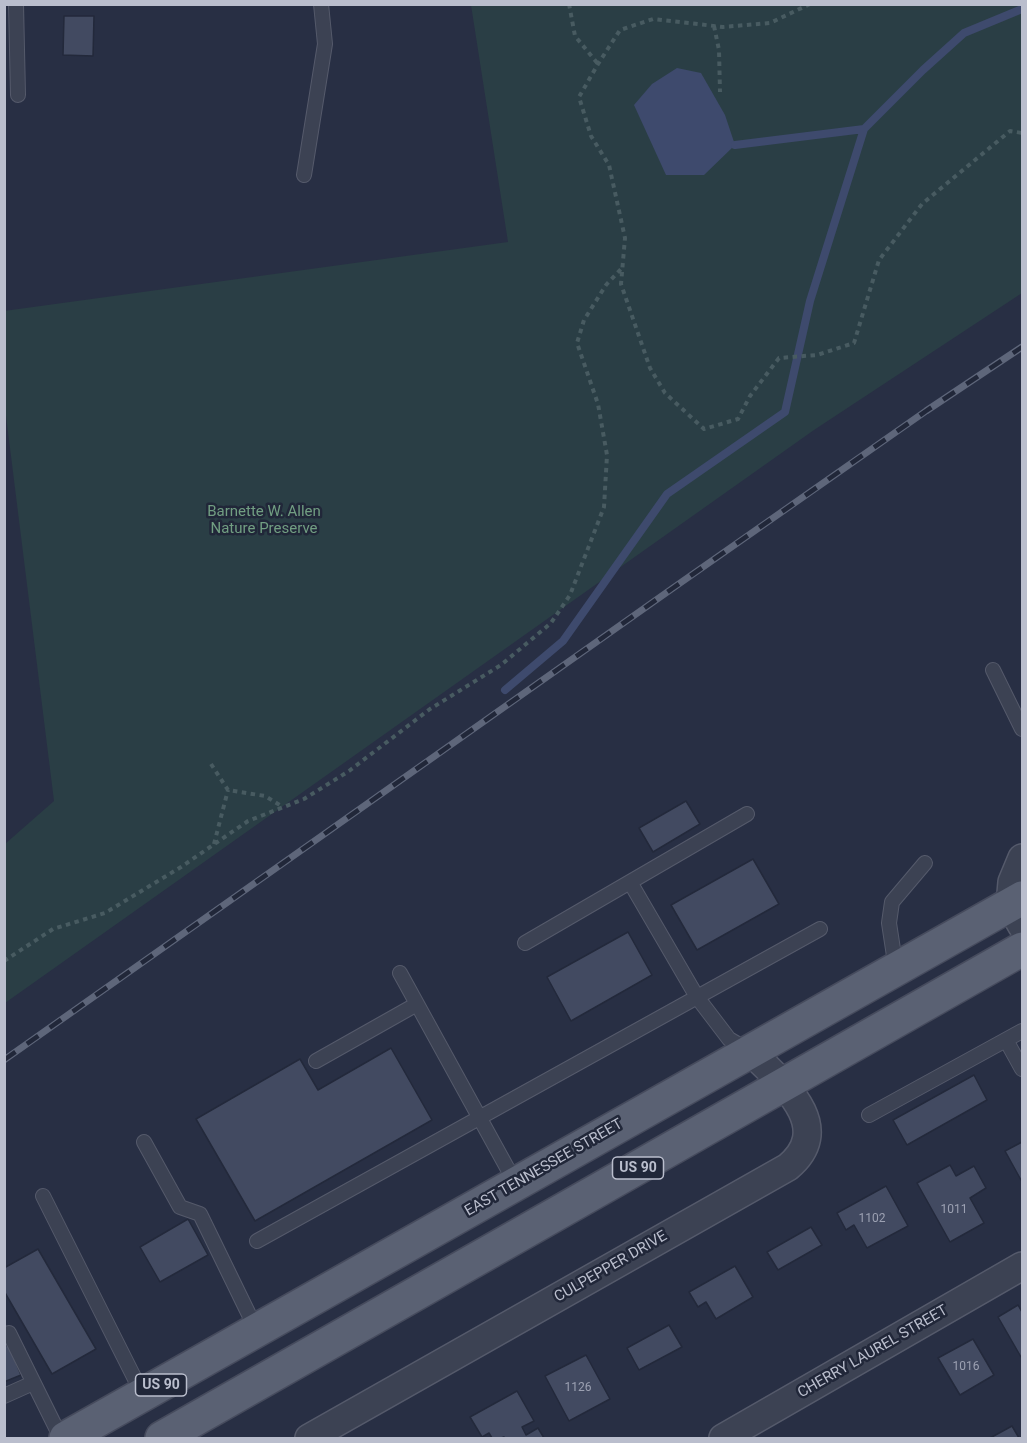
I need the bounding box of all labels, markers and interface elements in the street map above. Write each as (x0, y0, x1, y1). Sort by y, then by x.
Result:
park label: Barnette W. Allen Nature Preserve (207, 503, 321, 538)
street label: EAST TENNESSEE STREET (462, 1115, 626, 1221)
road number: US 90 (612, 1157, 664, 1179)
house number: 1011 (941, 1203, 967, 1217)
house number: 1102 (859, 1212, 885, 1226)
street label: CULPEPPER DRIVE (551, 1227, 671, 1307)
street label: CHERRY LAUREL STREET (795, 1302, 951, 1402)
house number: 1016 (953, 1360, 979, 1374)
road number: US 90 (136, 1374, 186, 1396)
house number: 1126 (565, 1381, 591, 1395)

